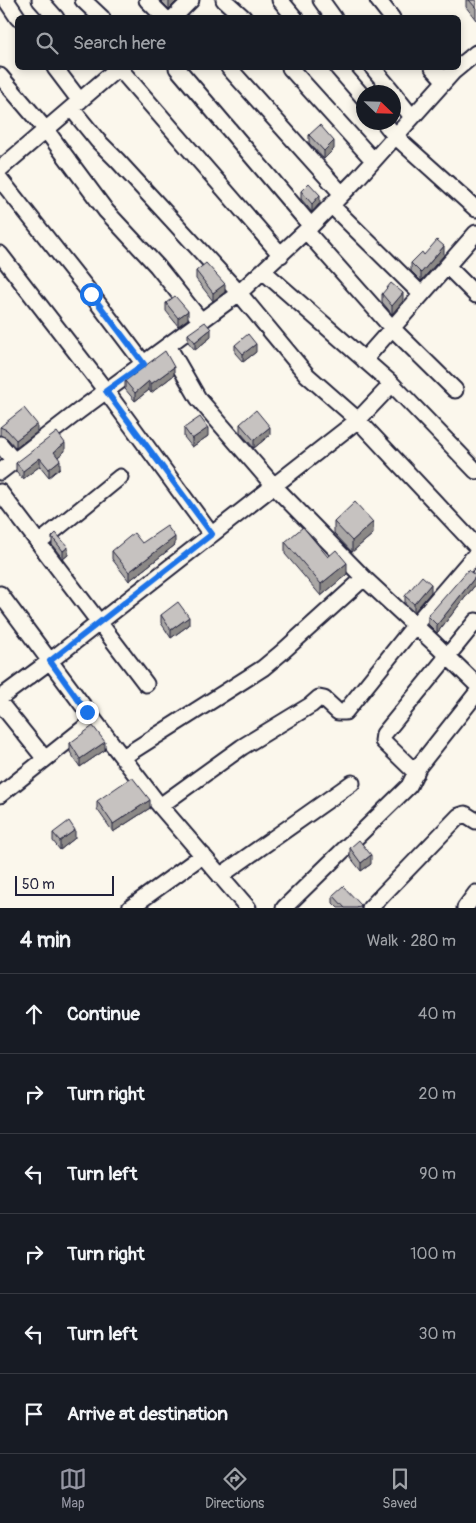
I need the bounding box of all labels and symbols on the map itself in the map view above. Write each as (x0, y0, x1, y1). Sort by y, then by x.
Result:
north arrow (356, 85, 401, 130)
route start (80, 283, 103, 306)
route end (76, 701, 99, 724)
scale bar (15, 873, 114, 896)

